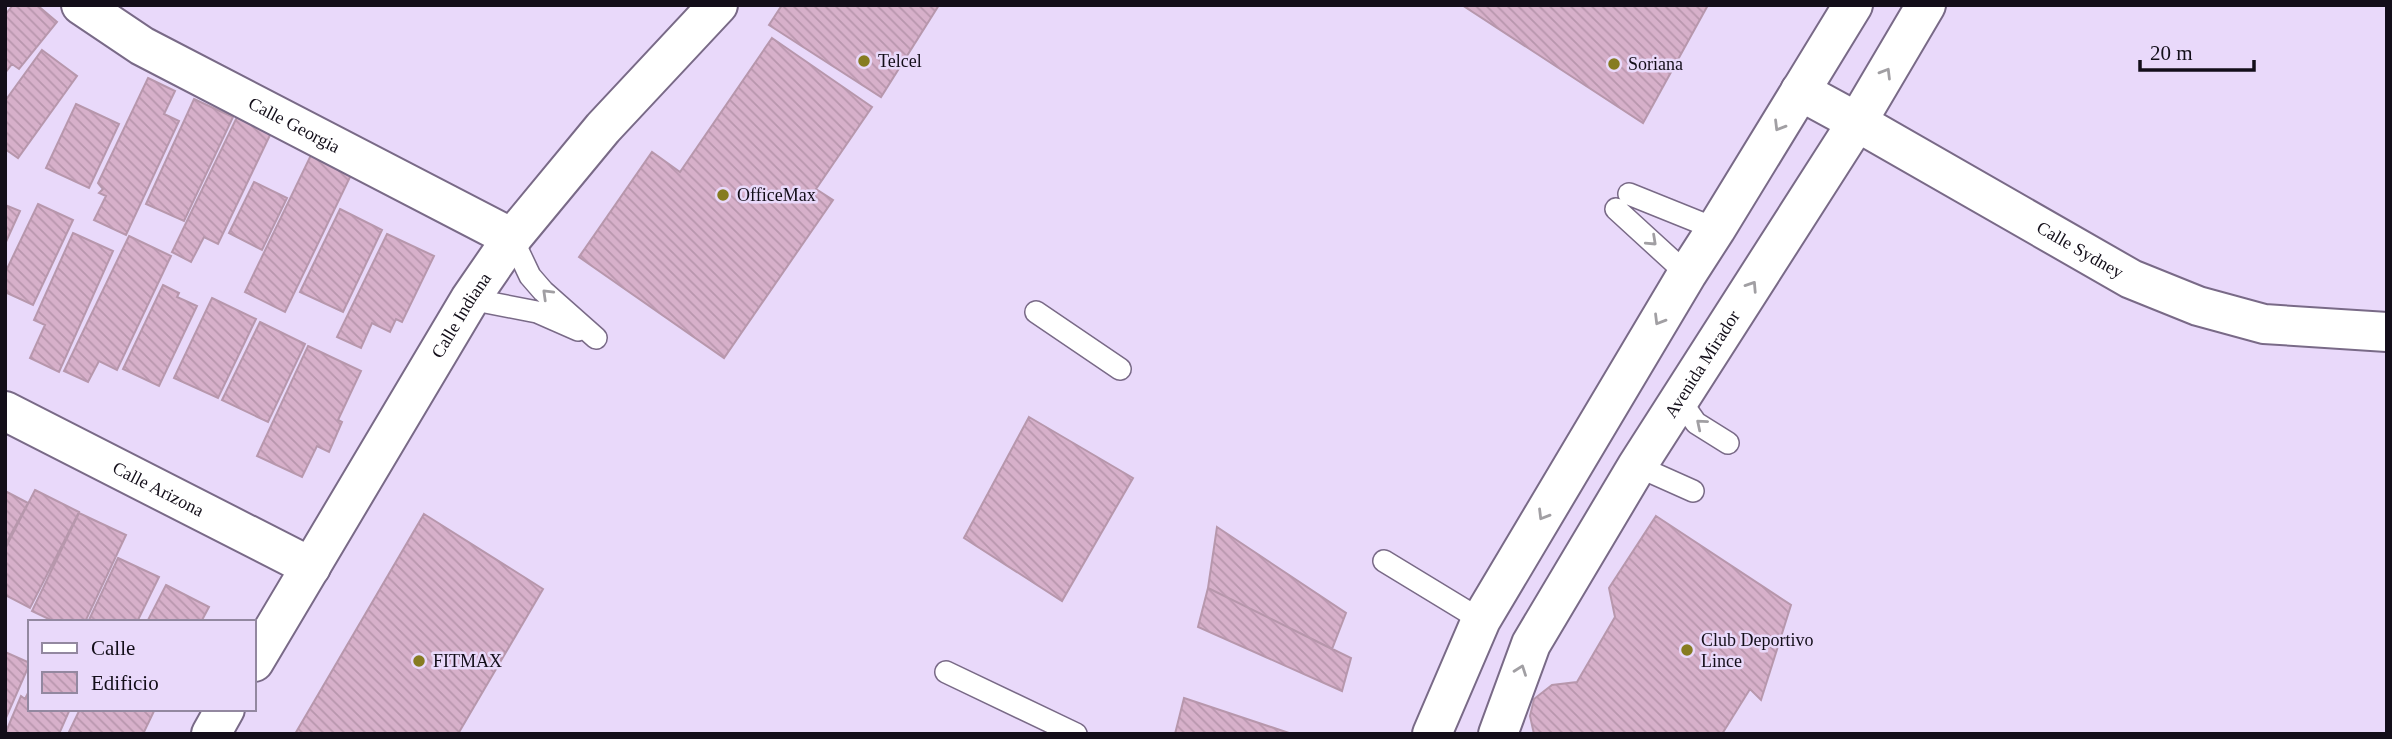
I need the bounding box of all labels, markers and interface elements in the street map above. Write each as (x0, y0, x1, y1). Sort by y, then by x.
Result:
scale bar (2140, 28, 2254, 72)
text: 20 m (2150, 41, 2193, 65)
place label: Telcel (878, 51, 922, 71)
marker: Telcel (856, 53, 872, 69)
place label: Soriana (1628, 54, 1683, 74)
marker: Soriana (1606, 56, 1622, 72)
one-way arrow (1878, 68, 1891, 81)
street label: Calle Georgia (245, 93, 343, 157)
one-way arrow (1774, 119, 1787, 132)
place label: OfficeMax (737, 185, 816, 205)
marker: OfficeMax (715, 187, 731, 203)
street label: Calle Sydney (2033, 217, 2127, 283)
one-way arrow (1643, 232, 1656, 245)
street label: Calle Indiana (427, 269, 495, 361)
one-way arrow (1743, 281, 1756, 294)
one-way arrow (542, 289, 555, 302)
street label: Avenida Mirador (1661, 307, 1744, 421)
one-way arrow (1655, 312, 1668, 325)
one-way arrow (1696, 419, 1709, 432)
street label: Calle Arizona (109, 458, 207, 521)
one-way arrow (1539, 508, 1552, 521)
legend (28, 620, 256, 711)
place label: Club Deportivo Lince (1701, 630, 1814, 671)
text: Calle (91, 636, 135, 660)
marker: Club Deportivo Lince (1679, 642, 1695, 658)
place label: FITMAX (433, 651, 502, 671)
marker: FITMAX (411, 653, 427, 669)
one-way arrow (1513, 664, 1527, 676)
text: Edificio (91, 671, 159, 695)

